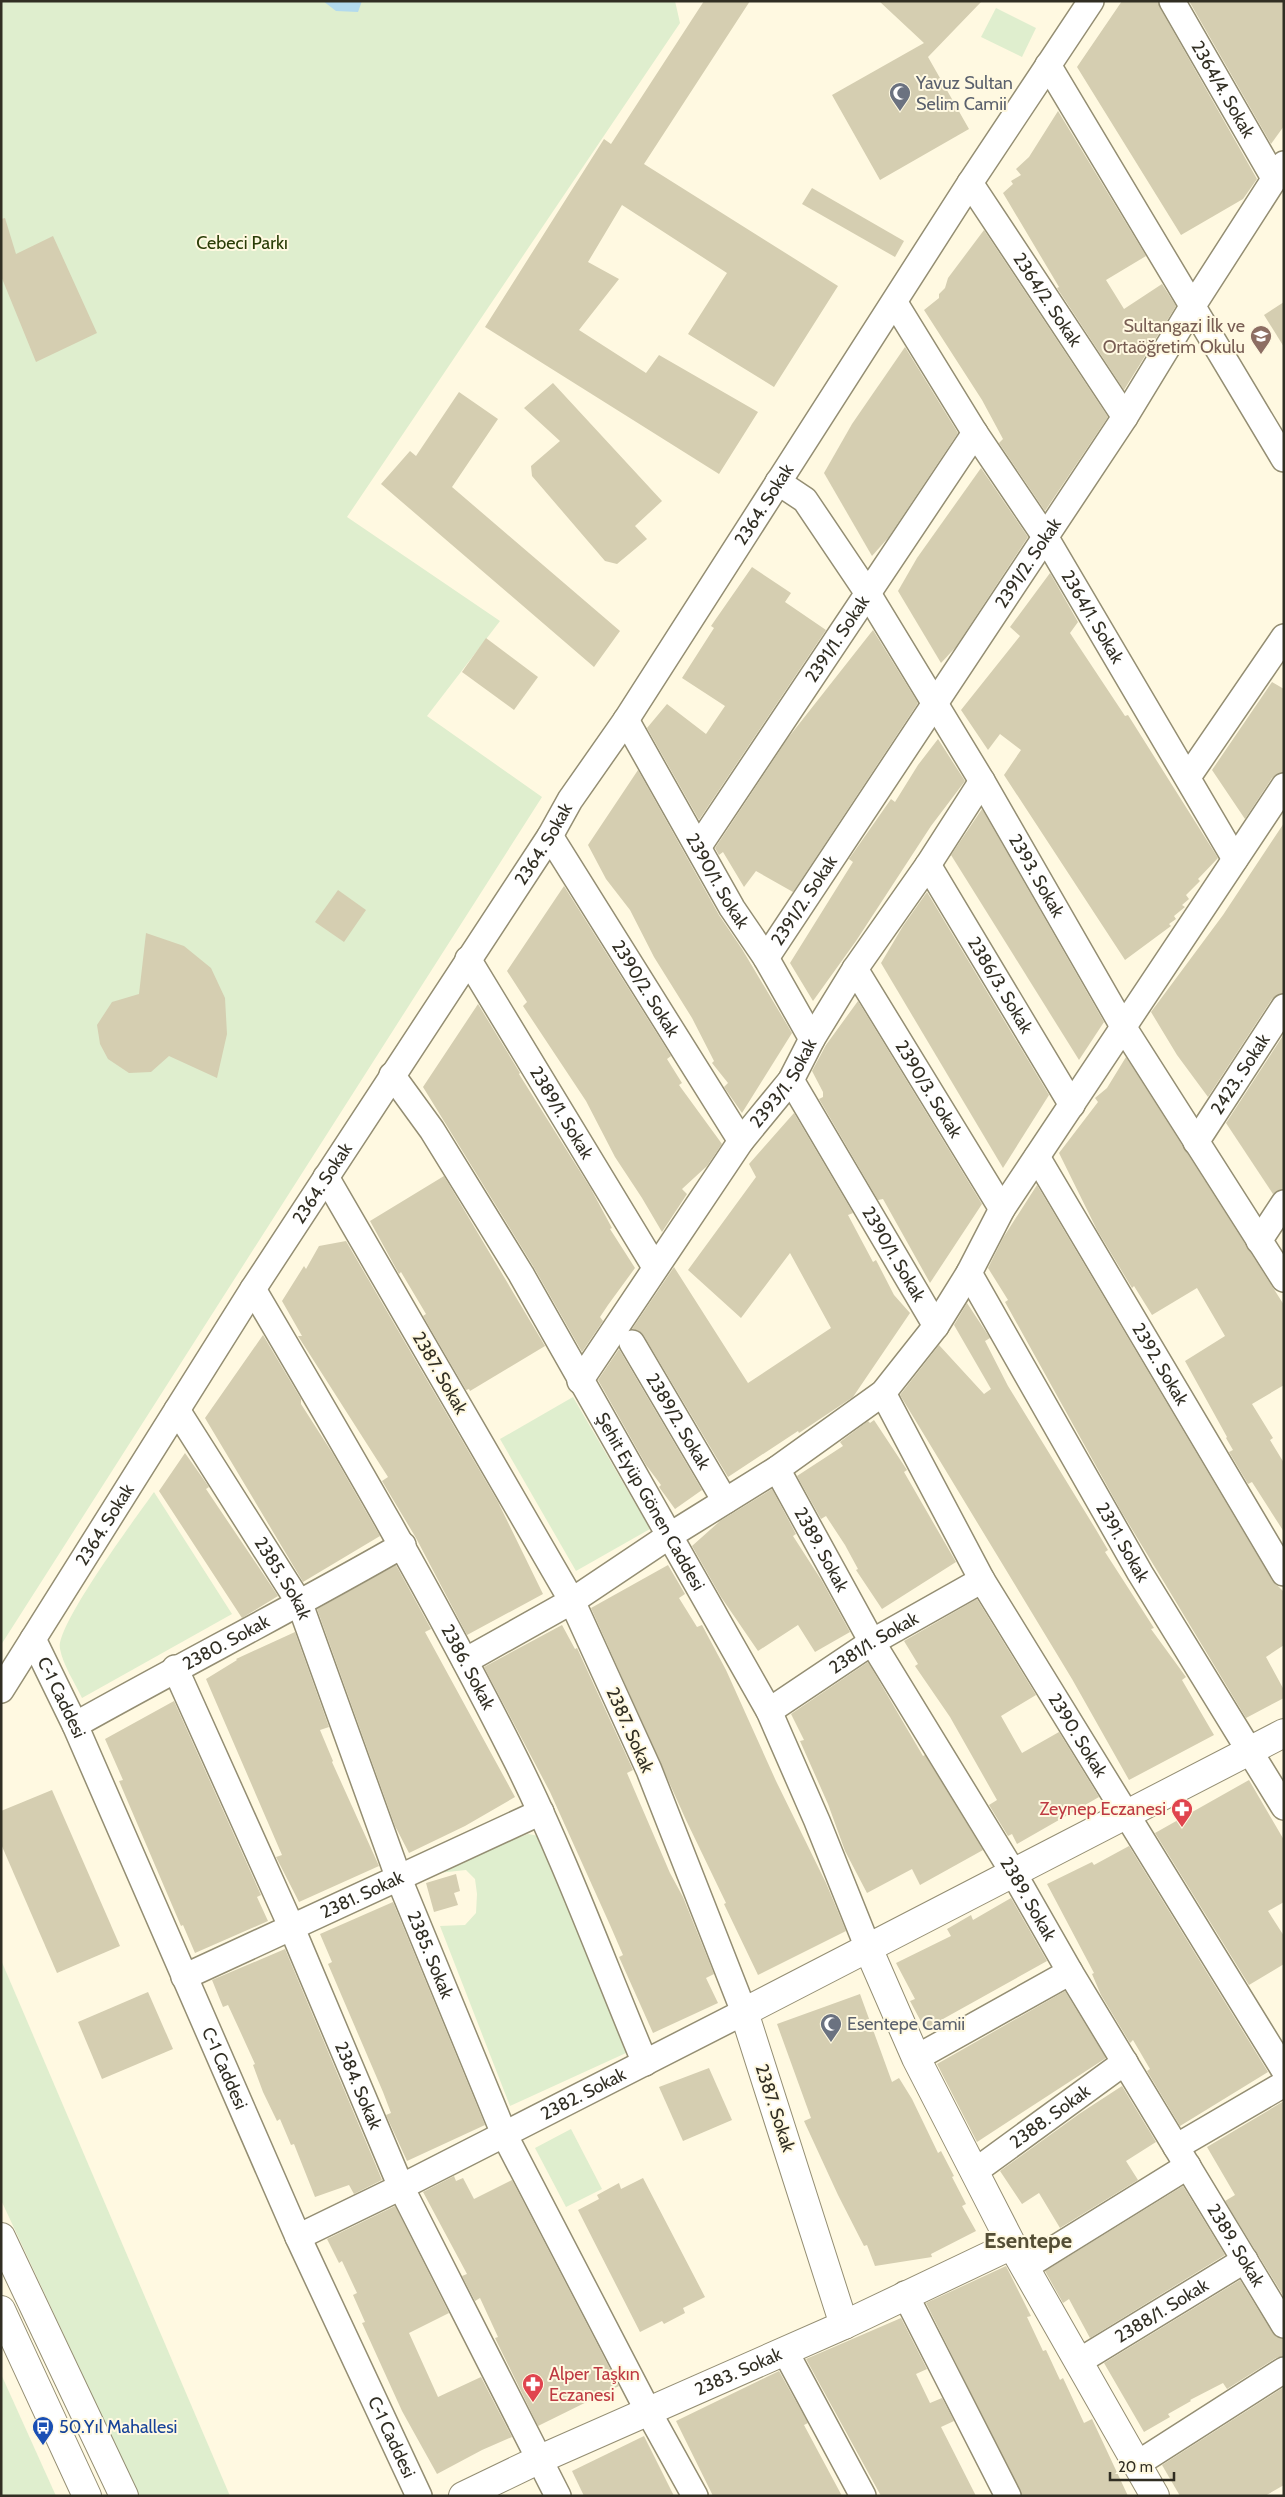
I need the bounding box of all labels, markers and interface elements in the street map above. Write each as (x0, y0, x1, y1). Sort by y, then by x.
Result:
street label: 2364/4. Sokak (1186, 37, 1260, 142)
place label: Yavuz Sultan Selim Camii (915, 72, 1013, 115)
mosque icon: Yavuz Sultan Selim Camii (888, 81, 912, 112)
park label: Cebeci Parkı (196, 232, 288, 254)
street label: 2364/2. Sokak (1008, 249, 1087, 352)
place label: Sultangazi İlk ve Ortaöğretim Okulu (1103, 315, 1245, 358)
school or university icon: Sultangazi İlk ve Ortaöğretim Okulu (1249, 324, 1273, 355)
street label: 2364. Sokak (730, 459, 799, 549)
street label: 2391/2. Sokak (990, 513, 1066, 612)
street label: 2364/1. Sokak (1056, 566, 1129, 668)
street label: 2391/1. Sokak (800, 591, 875, 687)
street label: 2364. Sokak (510, 798, 578, 889)
street label: 2390/1. Sokak (681, 829, 754, 933)
street label: 2393. Sokak (1004, 830, 1069, 922)
street label: 2391/2. Sokak (766, 851, 842, 950)
street label: 2386/3. Sokak (963, 933, 1038, 1038)
street label: 2390/2. Sokak (607, 936, 685, 1042)
street label: 2423. Sokak (1206, 1029, 1275, 1119)
street label: 2393/1. Sokak (745, 1034, 822, 1132)
street label: 2390/3. Sokak (890, 1036, 967, 1143)
street label: 2389/1. Sokak (525, 1063, 598, 1164)
street label: 2364. Sokak (288, 1138, 357, 1228)
street label: 2390/1. Sokak (857, 1203, 931, 1306)
street label: 2392. Sokak (1127, 1319, 1193, 1410)
street label: 2387. Sokak (408, 1328, 473, 1419)
street label: 2389/2. Sokak (641, 1369, 715, 1474)
street label: Şehit Eyüp Gönen Caddesi (591, 1409, 709, 1595)
street label: 2364. Sokak (71, 1479, 139, 1570)
street label: 2391. Sokak (1091, 1499, 1154, 1587)
street label: 2389. Sokak (789, 1504, 854, 1596)
street label: 2385. Sokak (249, 1533, 316, 1623)
street label: 2381/1. Sokak (825, 1607, 923, 1679)
street label: 2380. Sokak (179, 1610, 274, 1675)
street label: 2386. Sokak (436, 1621, 500, 1714)
street label: C-1 Caddesi (32, 1653, 90, 1741)
street label: 2387. Sokak (601, 1684, 659, 1777)
street label: 2390. Sokak (1044, 1689, 1112, 1782)
pharmacy icon: Zeynep Eczanesi (1170, 1797, 1194, 1828)
place label: Zeynep Eczanesi (1040, 1798, 1166, 1820)
street label: 2389. Sokak (995, 1853, 1061, 1945)
street label: 2381. Sokak (317, 1866, 408, 1923)
street label: 2385. Sokak (402, 1908, 458, 2003)
mosque icon: Esentepe Camii (819, 2012, 843, 2043)
place label: Esentepe Camii (847, 2013, 965, 2035)
street label: C-1 Caddesi (197, 2024, 252, 2113)
street label: 2384. Sokak (330, 2038, 387, 2134)
street label: 2387. Sokak (750, 2061, 800, 2156)
street label: 2382. Sokak (537, 2063, 630, 2125)
street label: 2388. Sokak (1006, 2080, 1095, 2153)
street label: 2389. Sokak (1202, 2200, 1270, 2292)
district label: Esentepe (984, 2227, 1072, 2254)
street label: 2388/1. Sokak (1111, 2274, 1213, 2348)
street label: 2383. Sokak (691, 2343, 786, 2400)
place label: Alper Taşkın Eczanesi (549, 2363, 640, 2406)
pharmacy icon: Alper Taşkın Eczanesi (521, 2372, 545, 2403)
street label: C-1 Caddesi (363, 2393, 420, 2481)
bus stop icon: 50.Yıl Mahallesi (31, 2415, 55, 2446)
place label: 50.Yıl Mahallesi (59, 2416, 177, 2438)
scale bar (1110, 2450, 1174, 2482)
text: 20 m (1118, 2458, 1153, 2476)

